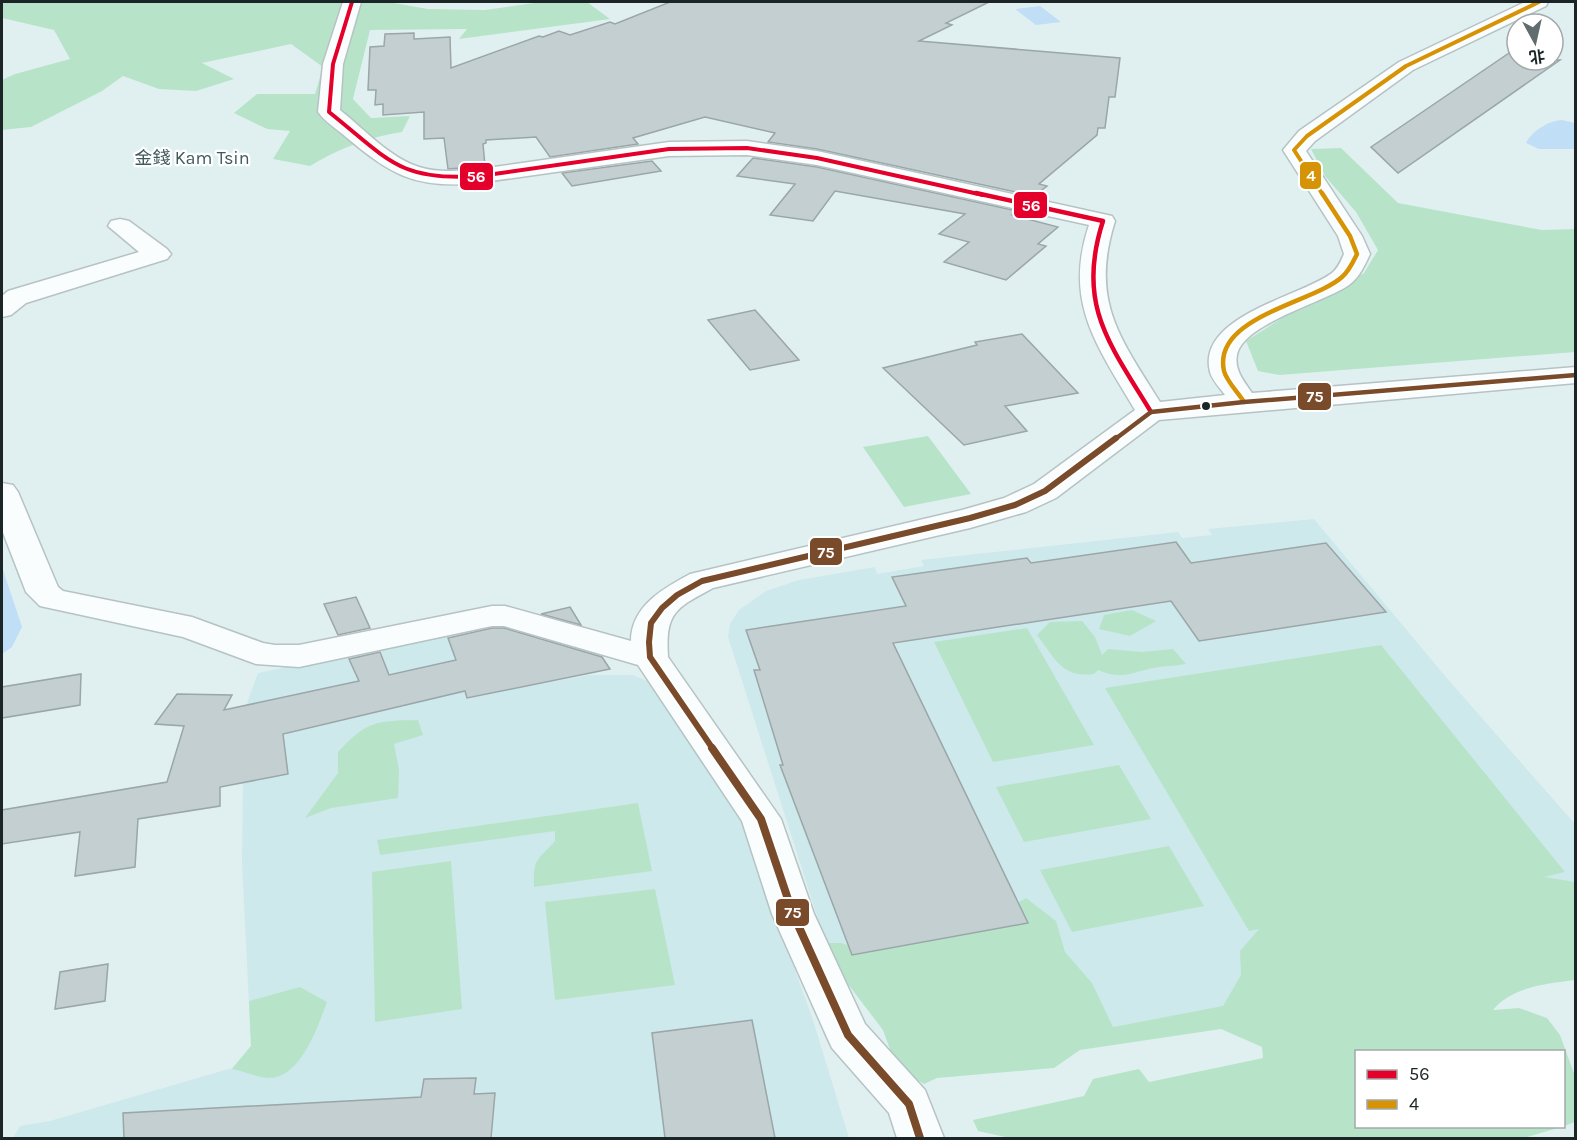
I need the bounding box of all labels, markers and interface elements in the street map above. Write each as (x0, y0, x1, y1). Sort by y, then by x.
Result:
north arrow (1505, 12, 1565, 72)
text: 北 (1528, 46, 1546, 67)
district label: 金錢 Kam Tsin (134, 147, 250, 169)
line badge: 4 (1299, 161, 1322, 190)
line badge: 56 (459, 162, 494, 191)
text: 4 (1306, 166, 1316, 185)
text: 56 (466, 167, 486, 186)
line badge: 56 (1013, 191, 1048, 219)
text: 56 (1021, 196, 1041, 215)
line badge: 75 (1297, 382, 1332, 411)
text: 75 (1306, 387, 1324, 406)
unlabelled marker (1200, 400, 1212, 412)
line badge: 75 (809, 537, 843, 566)
text: 75 (817, 543, 835, 562)
line badge: 75 (775, 898, 810, 927)
text: 75 (784, 903, 802, 922)
legend (1355, 1050, 1565, 1128)
text: 56 (1409, 1063, 1429, 1085)
text: 4 (1409, 1093, 1419, 1115)

